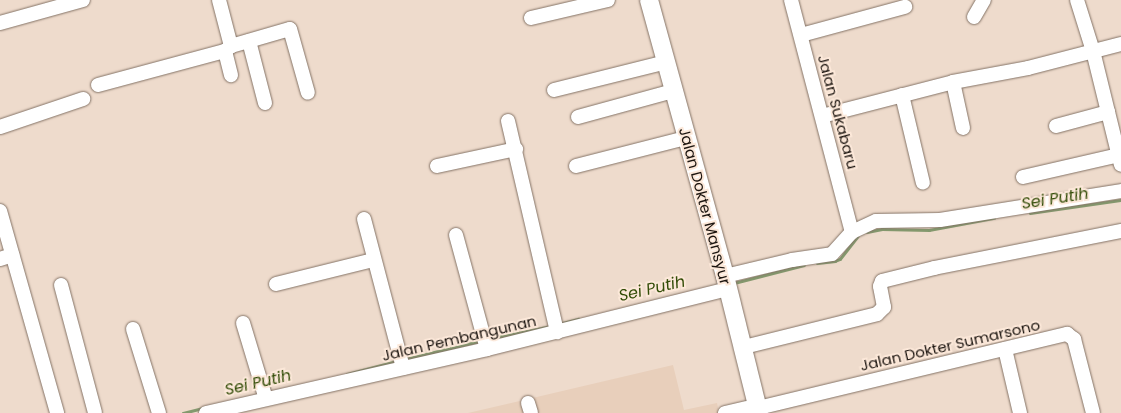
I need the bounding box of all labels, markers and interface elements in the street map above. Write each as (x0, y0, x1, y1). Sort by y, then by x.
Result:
street label: Jalan Sukabaru (814, 53, 862, 171)
street label: Jalan Dokter Mansyur (675, 125, 735, 287)
water label: Sei Putih (1020, 184, 1090, 214)
water label: Sei Putih (617, 272, 687, 306)
street label: Jalan Pembangunan (380, 311, 538, 365)
street label: Jalan Dokter Sumarsono (858, 316, 1042, 374)
water label: Sei Putih (223, 366, 293, 400)

